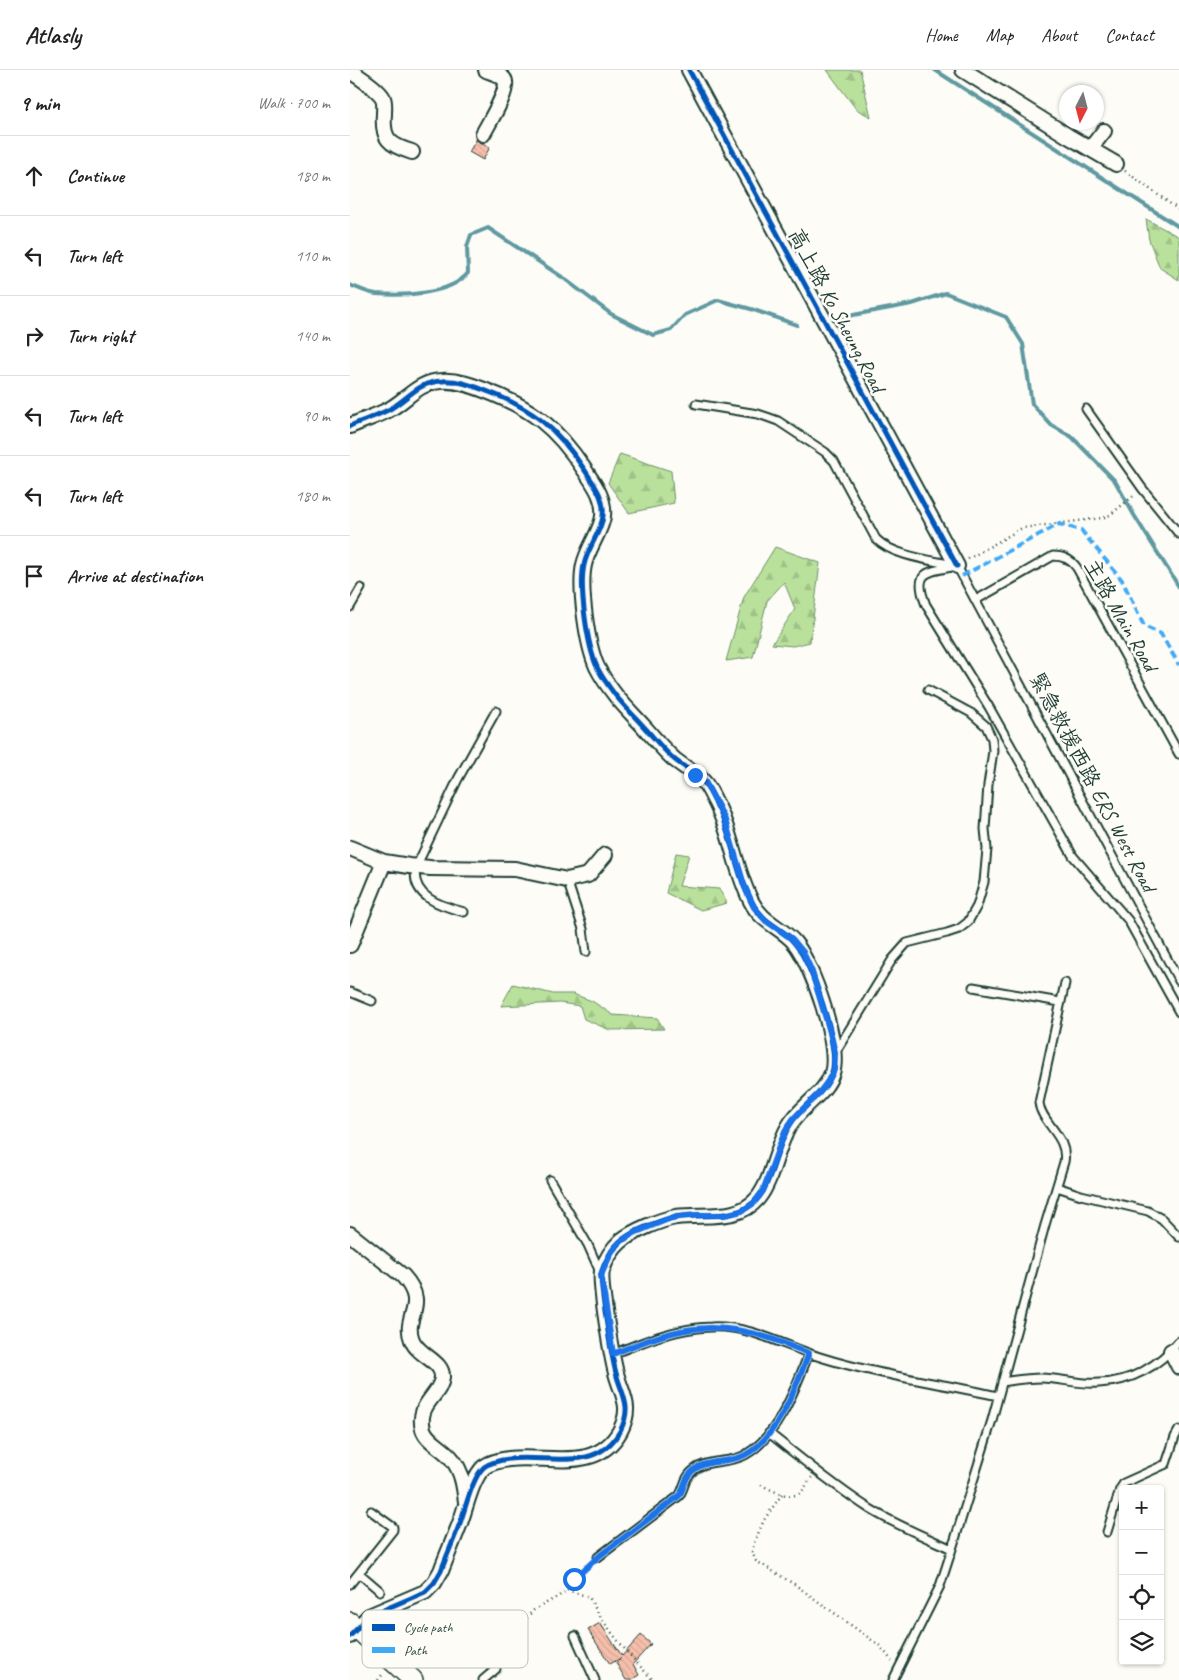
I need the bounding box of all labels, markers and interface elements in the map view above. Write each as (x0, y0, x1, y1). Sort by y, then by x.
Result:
text: Atlasly (25, 20, 81, 50)
text: Home (925, 24, 958, 46)
text: Map (986, 24, 1013, 46)
text: About (1041, 24, 1077, 46)
text: Contact (1105, 24, 1154, 46)
north arrow (1059, 85, 1104, 130)
text: 9 min (20, 90, 60, 116)
text: Walk · 700 m (258, 93, 330, 113)
icon: ahead (20, 162, 48, 190)
text: Continue (67, 164, 124, 188)
text: 180 m (296, 166, 330, 186)
street label: 高上路 Ko Sheung Road (783, 224, 893, 400)
icon: left (20, 242, 48, 270)
text: Turn left (67, 244, 122, 268)
text: 110 m (296, 246, 330, 266)
icon: right (20, 322, 48, 350)
text: Turn right (67, 324, 134, 348)
text: 140 m (296, 326, 330, 346)
icon: left (20, 402, 48, 430)
text: Turn left (67, 404, 122, 428)
text: 90 m (303, 406, 330, 426)
icon: left (20, 482, 48, 510)
text: Turn left (67, 484, 122, 508)
text: 180 m (296, 486, 330, 506)
street label: 主路 Main Road (1078, 554, 1165, 679)
icon: arrive (20, 562, 48, 590)
text: Arrive at destination (67, 564, 203, 588)
street label: 緊急救援西路 ERS West Road (1024, 668, 1163, 899)
route end (684, 764, 707, 787)
map controls (1119, 1485, 1164, 1665)
button: + (1119, 1485, 1164, 1530)
button: − (1119, 1530, 1164, 1575)
route start (563, 1568, 586, 1591)
button: locate (1119, 1575, 1164, 1620)
legend (362, 1610, 528, 1668)
text: Cycle path (404, 1619, 453, 1636)
button: layers (1119, 1620, 1164, 1665)
text: Path (404, 1642, 428, 1659)

